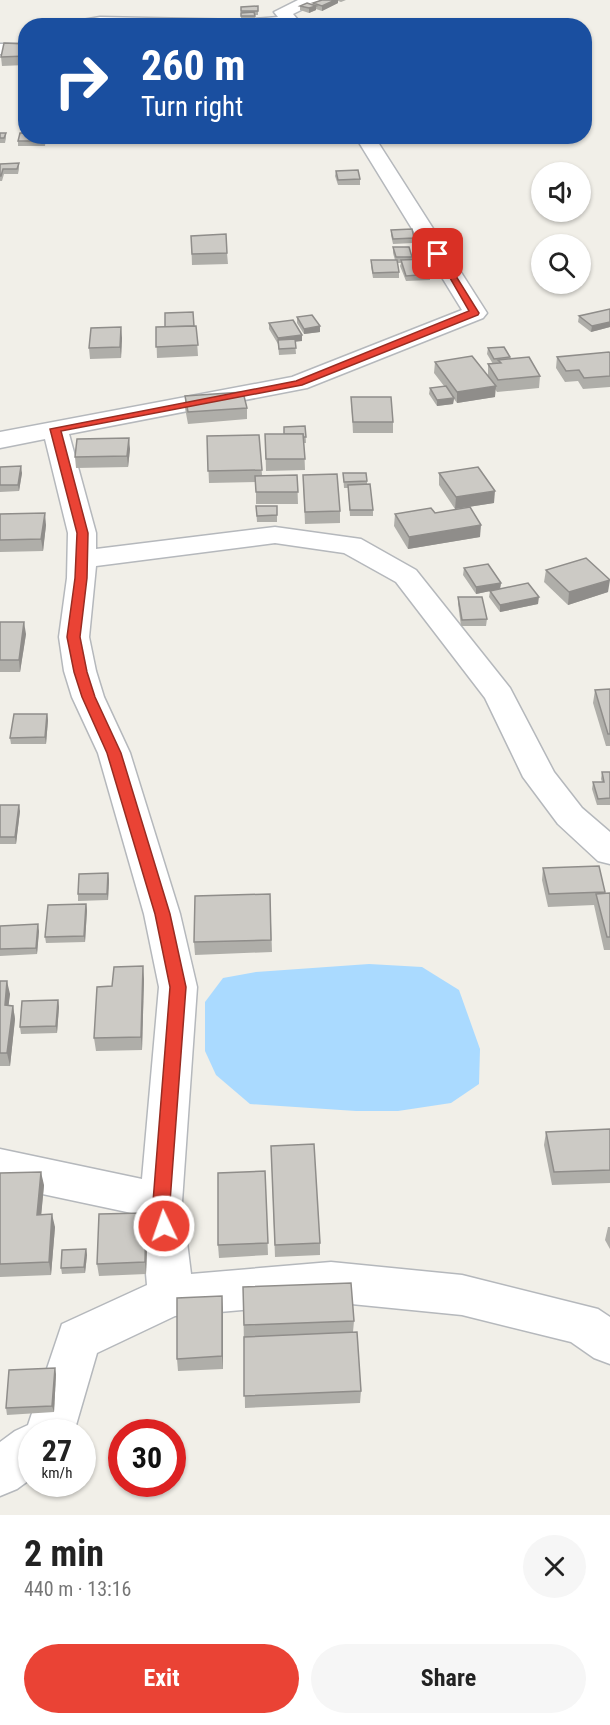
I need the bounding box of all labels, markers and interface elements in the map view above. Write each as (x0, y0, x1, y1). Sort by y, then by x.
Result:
text: 260 m (141, 41, 246, 90)
icon: right (42, 42, 120, 120)
text: Turn right (141, 91, 243, 123)
map controls (531, 162, 591, 294)
button: sound (531, 162, 591, 222)
pin (412, 228, 463, 279)
button: search (531, 234, 591, 294)
icon: arrive (421, 237, 454, 270)
position arrow (132, 1194, 196, 1258)
speed limit sign: 30 (108, 1419, 186, 1497)
text: 27 (42, 1433, 72, 1468)
text: km/h (42, 1464, 72, 1482)
text: 2 min (24, 1533, 104, 1575)
button: close (523, 1535, 586, 1598)
text: 440 m · 13:16 (24, 1577, 131, 1601)
button: Exit (24, 1644, 299, 1713)
button: Share (311, 1644, 586, 1713)

